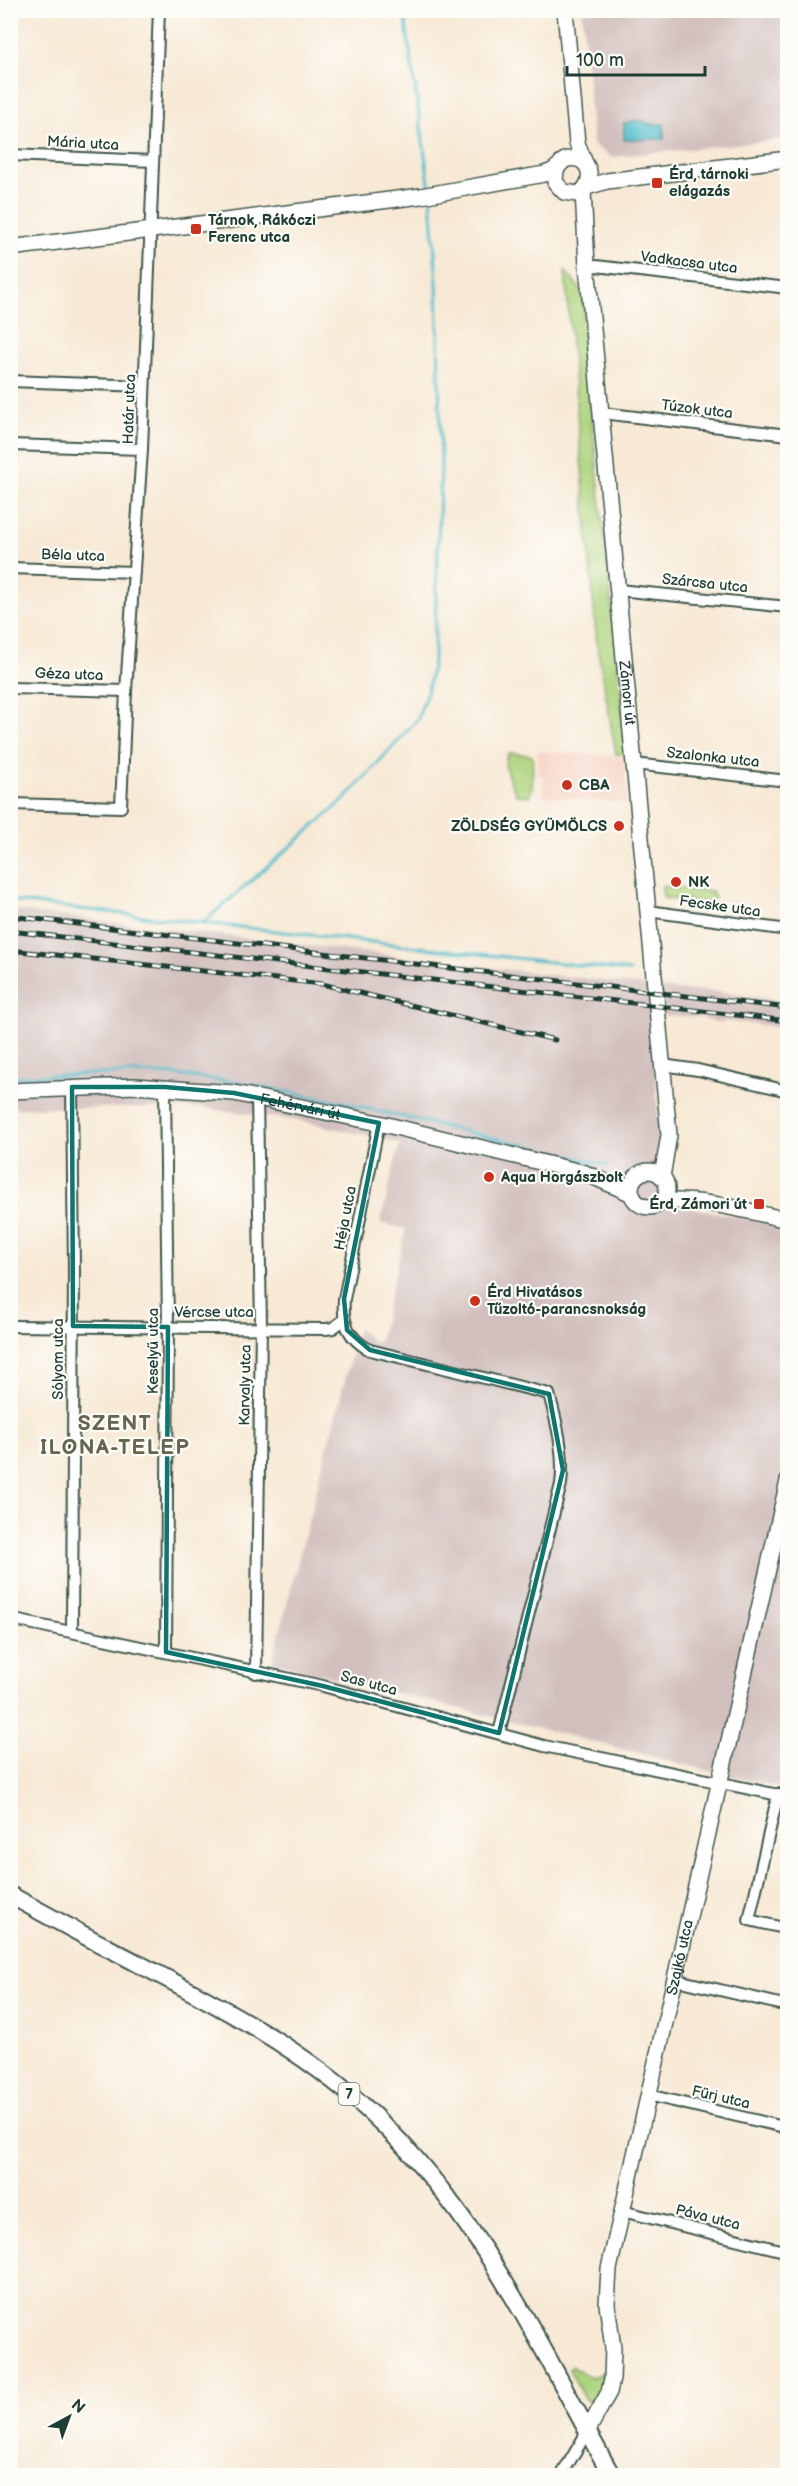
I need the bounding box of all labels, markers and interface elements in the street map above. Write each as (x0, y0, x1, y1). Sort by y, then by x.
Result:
scale bar (567, 39, 705, 77)
text: 100 m (576, 50, 624, 71)
street label: Mária utca (47, 132, 119, 155)
place label: Érd, tárnoki elágazás (669, 164, 749, 201)
marker: Érd, tárnoki elágazás (650, 176, 664, 190)
place label: Tárnok, Rákóczi Ferenc utca (208, 211, 316, 247)
marker: Tárnok, Rákóczi Ferenc utca (189, 222, 203, 236)
street label: Vadkacsa utca (639, 247, 739, 278)
street label: Határ utca (119, 373, 140, 445)
street label: Túzok utca (660, 396, 734, 423)
street label: Béla utca (41, 545, 105, 566)
street label: Szárcsa utca (661, 570, 749, 597)
street label: Zámori út (614, 659, 639, 726)
street label: Géza utca (34, 664, 104, 685)
street label: Szalonka utca (666, 743, 760, 772)
place label: CBA (579, 776, 610, 795)
marker: CBA (560, 778, 574, 792)
place label: ZÖLDSÉG GYÜMÖLCS (451, 816, 607, 836)
marker: ZÖLDSÉG GYÜMÖLCS (612, 819, 626, 833)
place label: NK (688, 873, 709, 892)
marker: NK (669, 875, 683, 889)
street label: Fecske utca (678, 891, 762, 922)
street label: Fehérvári út (258, 1090, 342, 1125)
place label: Aqua Horgászbolt (500, 1168, 623, 1187)
marker: Aqua Horgászbolt (482, 1170, 496, 1184)
street label: Héja utca (330, 1184, 361, 1252)
place label: Érd, Zámori út (649, 1194, 747, 1214)
marker: Érd, Zámori út (752, 1197, 766, 1211)
place label: Érd Hivatásos Tűzoltó-parancsnokság (487, 1282, 646, 1319)
marker: Érd Hivatásos Tűzoltó-parancsnokság (468, 1294, 482, 1308)
street label: Vércse utca (174, 1303, 254, 1322)
street label: Keselyű utca (144, 1308, 163, 1394)
street label: Sólyom utca (49, 1318, 68, 1400)
street label: Karvaly utca (235, 1344, 256, 1426)
district label: SZENT ILONA-TELEP (40, 1411, 190, 1460)
street label: Sas utca (338, 1667, 399, 1700)
street label: Szajkó utca (662, 1918, 698, 1997)
street label: Fürj utca (690, 2082, 752, 2113)
road number: 7 (338, 2083, 360, 2105)
street label: Páva utca (674, 2200, 742, 2235)
north arrow (39, 2387, 99, 2447)
text: N (67, 2396, 89, 2418)

